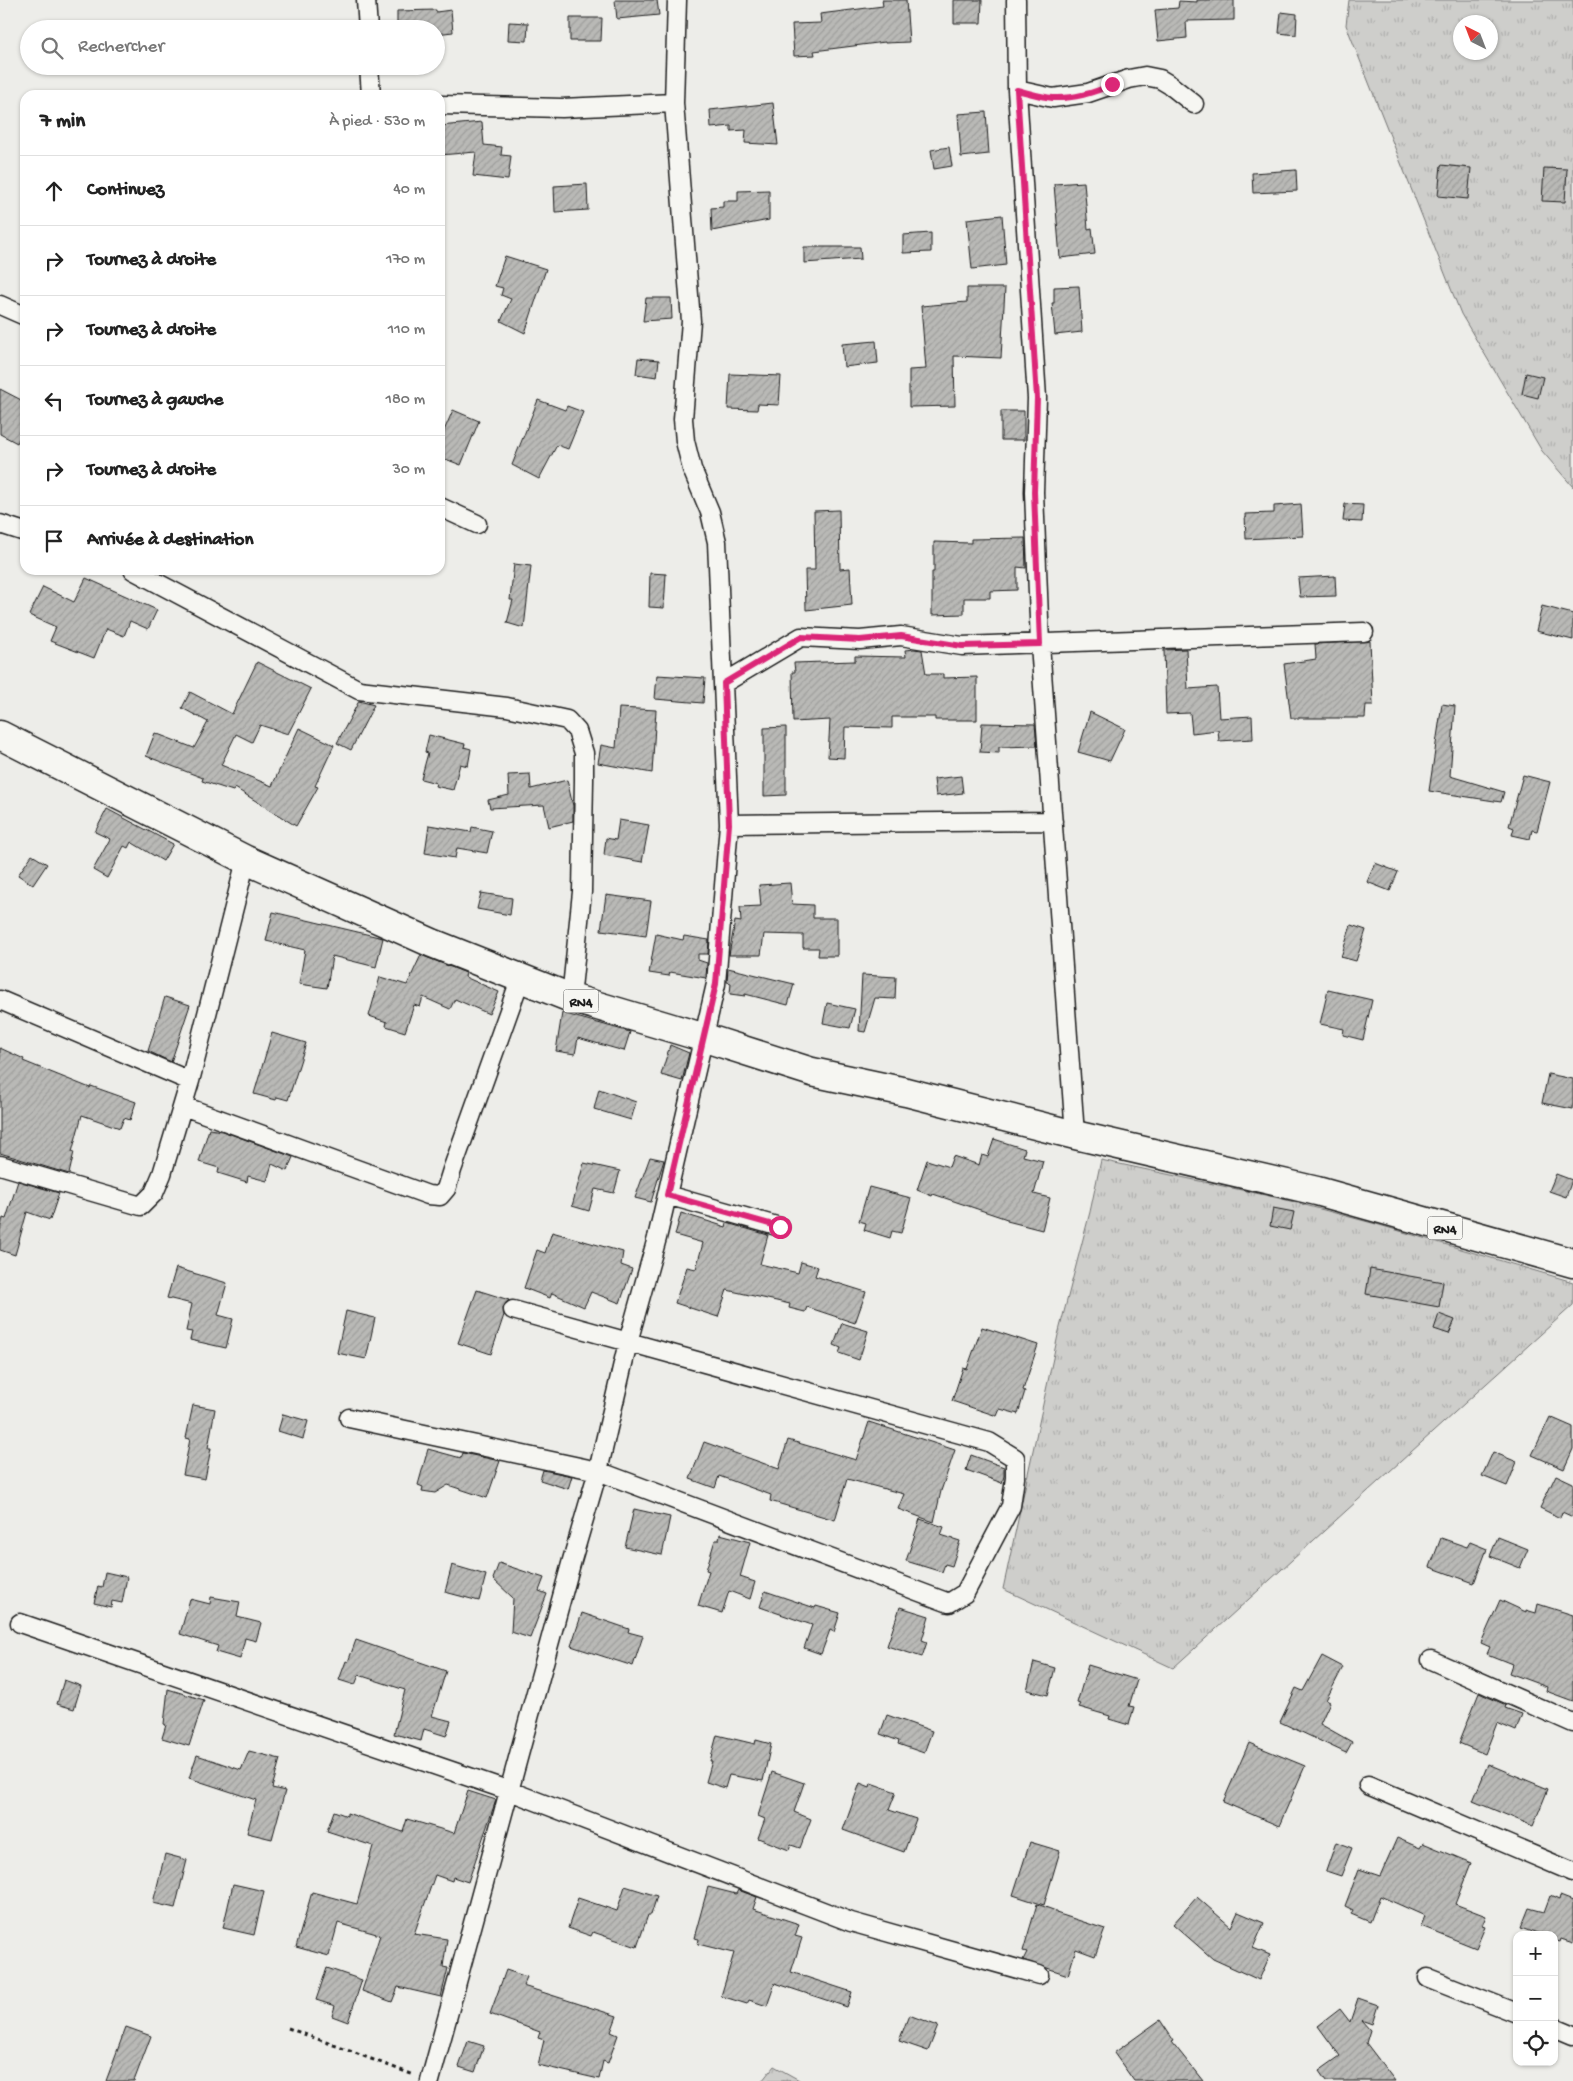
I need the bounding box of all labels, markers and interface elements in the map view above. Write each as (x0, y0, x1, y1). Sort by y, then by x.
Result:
north arrow (1453, 15, 1498, 60)
search box (20, 20, 445, 75)
icon: search (38, 34, 66, 62)
text: Rechercher (78, 36, 164, 59)
route end (1101, 73, 1124, 96)
text: 7 min (40, 110, 85, 135)
text: À pied · 530 m (329, 113, 425, 132)
icon: ahead (40, 177, 68, 205)
text: Continuez (87, 179, 164, 202)
text: 40 m (393, 181, 425, 200)
icon: right (40, 247, 68, 275)
text: Tournez à droite (87, 249, 216, 272)
text: 170 m (386, 251, 425, 270)
icon: right (40, 317, 68, 345)
text: Tournez à droite (87, 319, 216, 342)
text: 110 m (388, 321, 425, 340)
icon: left (40, 387, 68, 415)
text: Tournez à gauche (87, 389, 223, 412)
text: 180 m (386, 391, 425, 410)
icon: right (40, 457, 68, 485)
text: Tournez à droite (87, 459, 216, 482)
text: 30 m (392, 461, 425, 480)
icon: arrive (40, 527, 68, 555)
text: Arrivée à destination (87, 529, 253, 552)
road number: RN4 (564, 989, 598, 1012)
route start (769, 1216, 792, 1239)
road number: RN4 (1428, 1216, 1462, 1240)
map controls (1513, 1931, 1558, 2066)
button: + (1513, 1931, 1558, 1976)
button: − (1513, 1976, 1558, 2021)
button: locate (1513, 2021, 1558, 2066)

